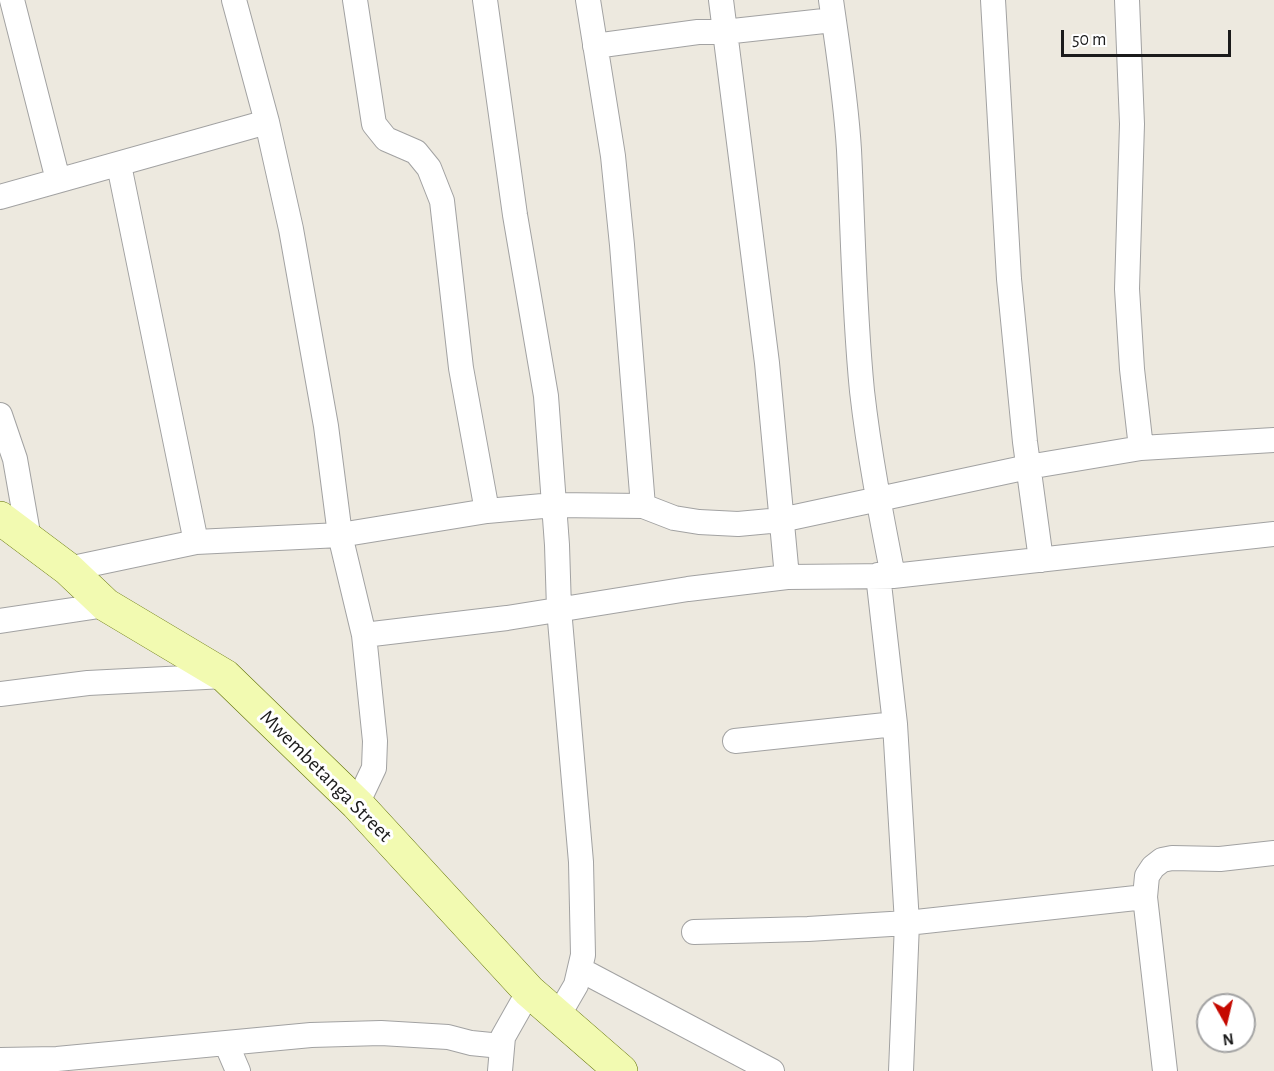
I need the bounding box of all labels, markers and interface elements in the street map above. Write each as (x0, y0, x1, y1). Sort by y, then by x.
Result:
scale bar (1064, 18, 1234, 56)
text: 50 m (1072, 31, 1106, 49)
street label: Mwembetanga Street (255, 705, 397, 847)
north arrow (1196, 993, 1256, 1053)
text: N (1222, 1030, 1235, 1048)

